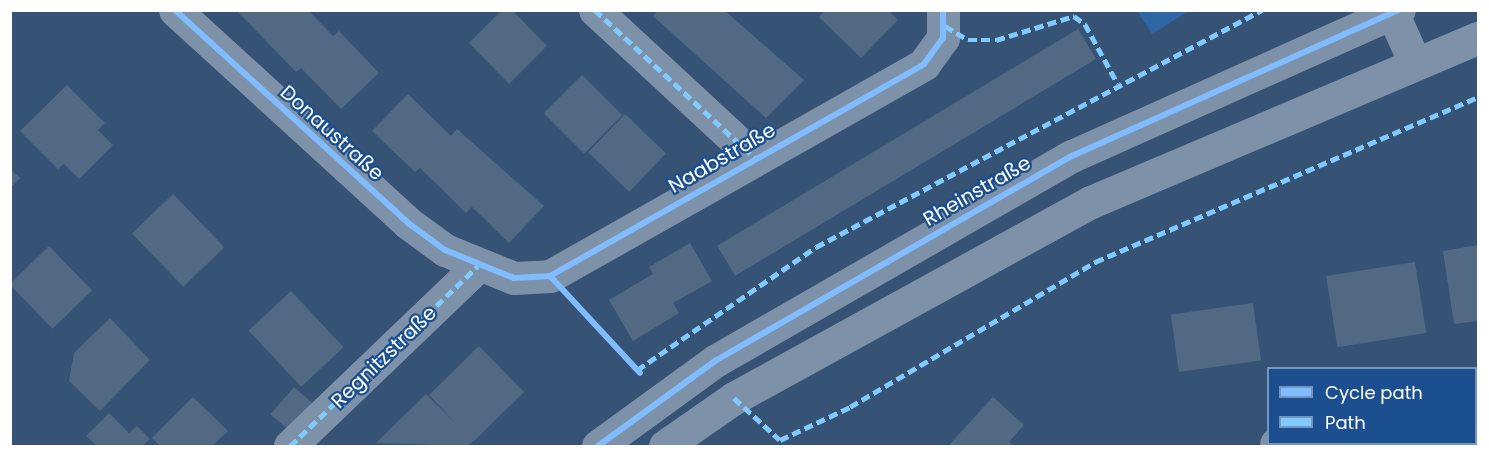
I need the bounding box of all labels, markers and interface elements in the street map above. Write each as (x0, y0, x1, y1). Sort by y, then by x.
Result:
street label: Donaustraße (275, 80, 389, 186)
street label: Naabstraße (664, 118, 780, 198)
street label: Rheinstraße (919, 151, 1035, 231)
street label: Regnitzstraße (326, 301, 442, 413)
legend (1267, 367, 1477, 445)
text: Cycle path (1325, 380, 1423, 405)
text: Path (1325, 410, 1366, 435)

